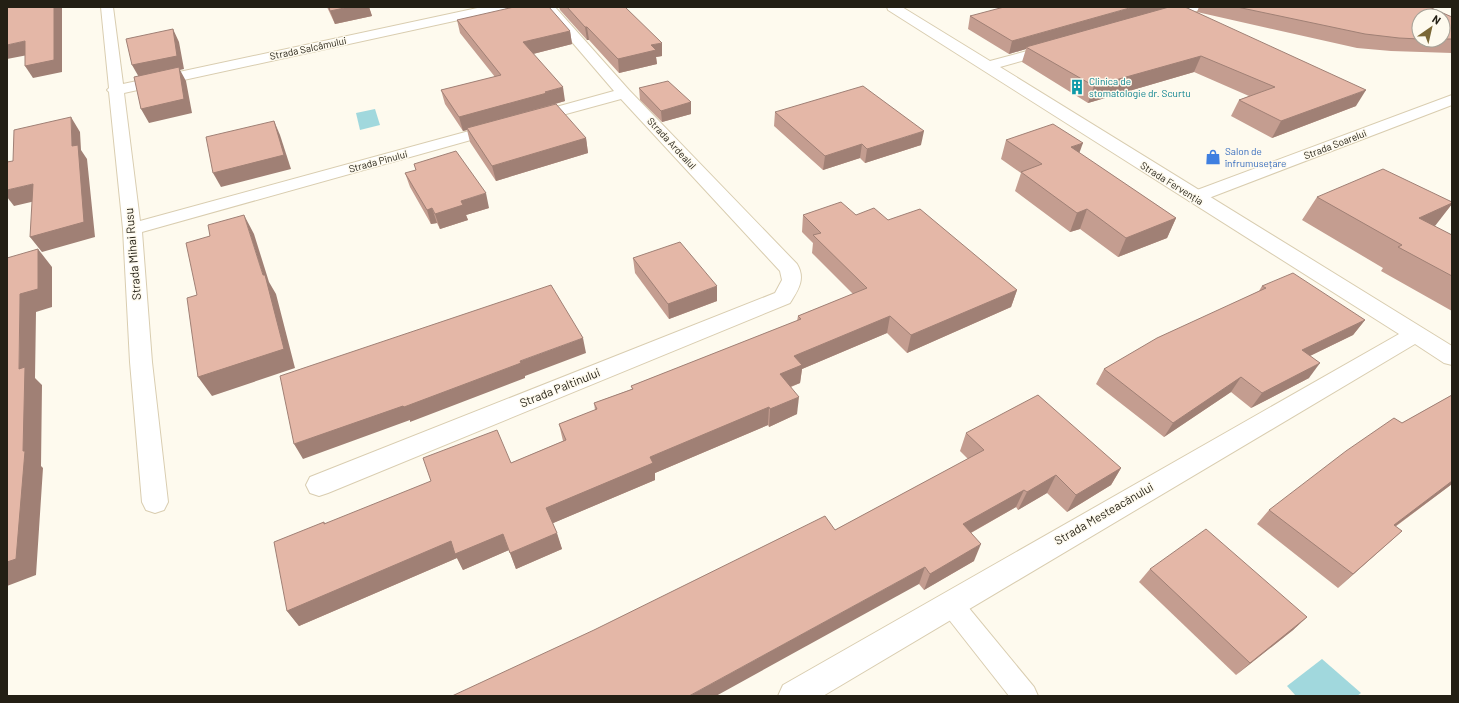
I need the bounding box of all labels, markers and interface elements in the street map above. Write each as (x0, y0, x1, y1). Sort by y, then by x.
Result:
north arrow (1411, 8, 1451, 48)
text: N (1430, 12, 1444, 27)
street label: Strada Salcâmului (269, 34, 347, 62)
place label: Clinica de stomatologie dr. Scurtu (1089, 75, 1191, 99)
building icon: Clinica de stomatologie dr. Scurtu (1068, 78, 1086, 96)
street label: Strada Ardealul (645, 115, 699, 171)
street label: Strada Soarelui (1302, 127, 1368, 161)
place label: Salon de înfrumusețare (1224, 145, 1286, 169)
street label: Strada Pinului (347, 147, 409, 175)
shop icon: Salon de înfrumusețare (1204, 148, 1222, 166)
street label: Strada Fervenția (1138, 159, 1206, 207)
street label: Strada Mihai Rusu (121, 207, 143, 301)
street label: Strada Paltinului (517, 365, 602, 410)
street label: Strada Mesteacănului (1052, 479, 1155, 547)

